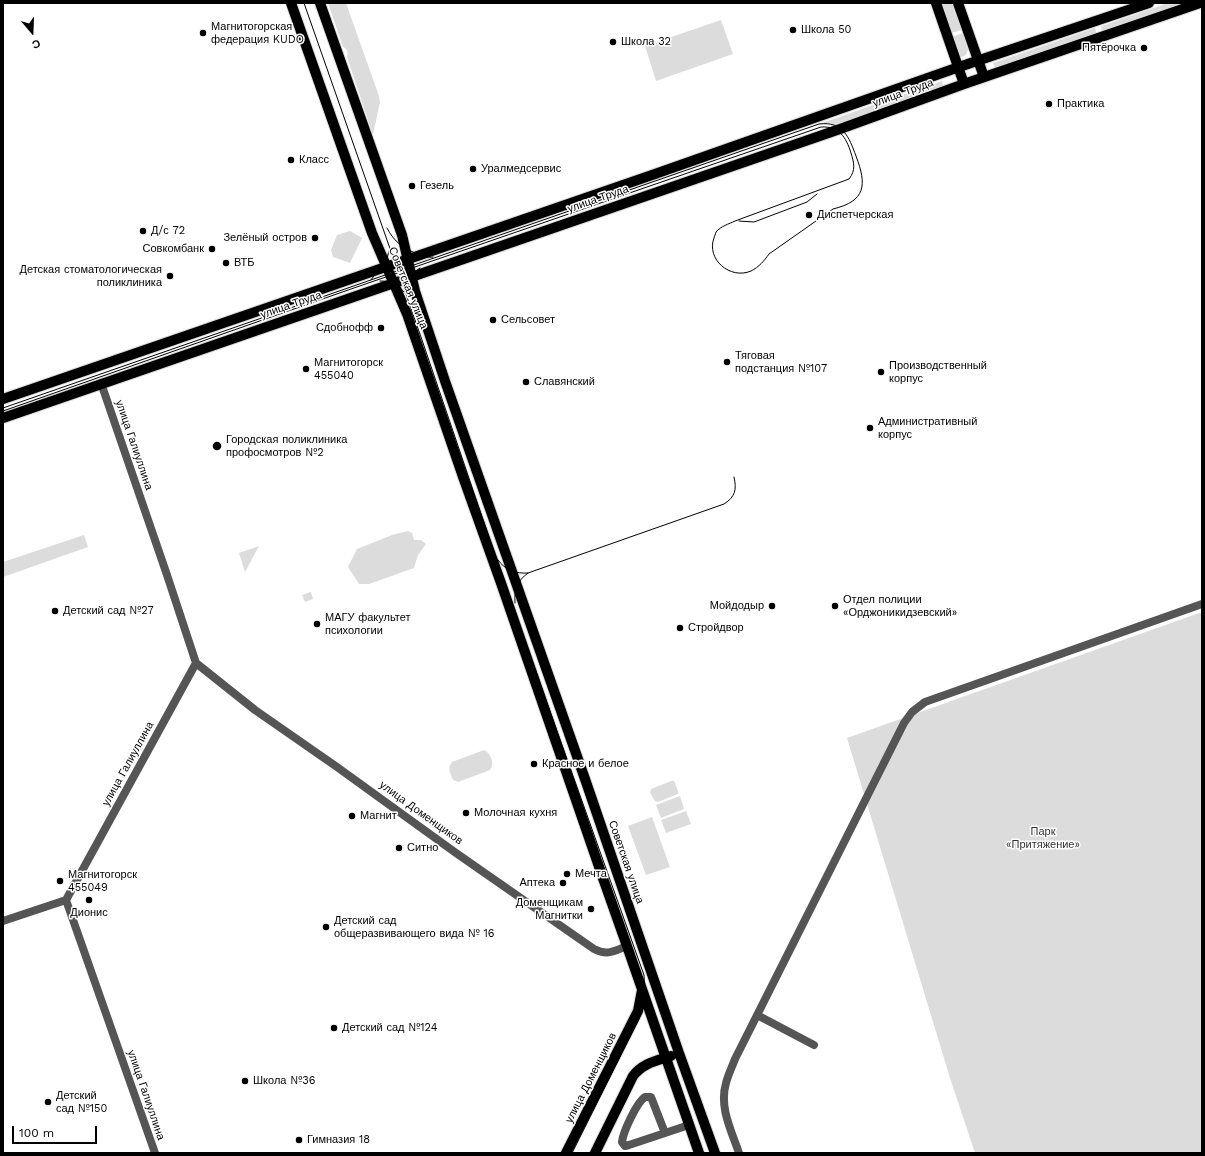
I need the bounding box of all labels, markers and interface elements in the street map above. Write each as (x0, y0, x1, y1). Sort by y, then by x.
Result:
north arrow (12, 12, 52, 52)
place label: Магнитогорская федерация KUDO (211, 20, 304, 46)
place label: Школа 50 (801, 23, 851, 37)
marker: Школа 50 (788, 25, 798, 35)
marker: Магнитогорская федерация KUDO (198, 28, 208, 38)
place label: Школа 32 (621, 35, 671, 49)
text: С (30, 36, 42, 51)
marker: Школа 32 (608, 37, 618, 47)
place label: Пятёрочка (1082, 41, 1136, 55)
marker: Пятёрочка (1139, 43, 1149, 53)
street label: улица Труда (871, 76, 935, 110)
place label: Практика (1057, 97, 1104, 111)
marker: Практика (1044, 99, 1054, 109)
place label: Класс (299, 153, 329, 167)
marker: Класс (286, 155, 296, 165)
place label: Уралмедсервис (481, 162, 561, 176)
marker: Уралмедсервис (468, 164, 478, 174)
place label: Гезель (420, 179, 454, 193)
marker: Гезель (407, 181, 417, 191)
street label: улица Труда (566, 182, 630, 216)
place label: Диспетчерская (817, 208, 893, 222)
marker: Диспетчерская (804, 210, 814, 220)
place label: Д/с 72 (151, 224, 185, 238)
marker: Д/с 72 (138, 226, 148, 236)
place label: Зелёный остров (223, 231, 307, 245)
marker: Зелёный остров (310, 233, 320, 243)
place label: Совкомбанк (143, 242, 204, 256)
marker: Совкомбанк (207, 244, 217, 254)
street label: Советская улица (386, 245, 430, 331)
place label: ВТБ (234, 256, 255, 270)
marker: ВТБ (221, 258, 231, 268)
place label: Детская стоматологическая поликлиника (19, 263, 162, 289)
marker: Детская стоматологическая поликлиника (165, 271, 175, 281)
street label: улица Труда (259, 288, 323, 322)
place label: Сельсовет (501, 313, 555, 327)
marker: Сельсовет (488, 315, 498, 325)
place label: Сдобнофф (316, 321, 373, 335)
marker: Сдобнофф (376, 323, 386, 333)
place label: Тяговая подстанция №107 (735, 349, 827, 375)
place label: Магнитогорск 455040 (314, 356, 383, 382)
marker: Тяговая подстанция №107 (722, 357, 732, 367)
place label: Производственный корпус (889, 359, 987, 385)
marker: Магнитогорск 455040 (301, 364, 311, 374)
marker: Производственный корпус (876, 367, 886, 377)
place label: Славянский (534, 375, 595, 389)
marker: Славянский (521, 377, 531, 387)
street label: улица Галиуллина (112, 398, 156, 492)
place label: Административный корпус (878, 415, 977, 441)
marker: Административный корпус (865, 423, 875, 433)
place label: Городская поликлиника профосмотров №2 (226, 433, 347, 459)
marker: Городская поликлиника профосмотров №2 (211, 440, 223, 452)
place label: Отдел полиции «Орджоникидзевский» (843, 593, 957, 619)
place label: Мойдодыр (710, 599, 764, 613)
marker: Мойдодыр (767, 601, 777, 611)
marker: Отдел полиции «Орджоникидзевский» (830, 601, 840, 611)
place label: Детский сад №27 (63, 604, 154, 618)
marker: Детский сад №27 (50, 606, 60, 616)
place label: МАГУ факультет психологии (325, 611, 411, 637)
marker: МАГУ факультет психологии (312, 619, 322, 629)
place label: Стройдвор (688, 621, 744, 635)
marker: Стройдвор (675, 623, 685, 633)
street label: улица Галиуллина (99, 719, 157, 809)
place label: Красное и белое (542, 757, 629, 771)
marker: Красное и белое (529, 759, 539, 769)
street label: улица Доменщиков (377, 778, 465, 848)
place label: Молочная кухня (474, 806, 557, 820)
marker: Молочная кухня (461, 808, 471, 818)
place label: Магнит (360, 809, 397, 823)
marker: Магнит (347, 811, 357, 821)
street label: Советская улица (606, 819, 646, 905)
park label: Парк «Притяжение» (1006, 825, 1080, 851)
place label: Ситно (407, 841, 438, 855)
marker: Ситно (394, 843, 404, 853)
place label: Мечта (575, 867, 607, 881)
place label: Магнитогорск 455049 (68, 868, 137, 894)
marker: Мечта (562, 869, 572, 879)
marker: Магнитогорск 455049 (55, 876, 65, 886)
place label: Аптека (520, 876, 555, 890)
marker: Аптека (558, 878, 568, 888)
marker: Дионис (84, 895, 94, 905)
place label: Доменщикам Магнитки (516, 896, 583, 922)
marker: Доменщикам Магнитки (586, 904, 596, 914)
place label: Дионис (70, 906, 108, 920)
place label: Детский сад общеразвивающего вида № 16 (334, 914, 494, 940)
marker: Детский сад общеразвивающего вида № 16 (321, 922, 331, 932)
place label: Детский сад №124 (342, 1021, 437, 1035)
marker: Детский сад №124 (329, 1023, 339, 1033)
street label: улица Доменщиков (563, 1031, 619, 1125)
street label: улица Галиуллина (124, 1048, 168, 1142)
place label: Школа №36 (253, 1074, 315, 1088)
marker: Школа №36 (240, 1076, 250, 1086)
place label: Детский сад №150 (56, 1089, 107, 1115)
marker: Детский сад №150 (43, 1097, 53, 1107)
scale bar (14, 1118, 99, 1144)
text: 100 m (19, 1126, 54, 1140)
place label: Гимназия 18 (307, 1133, 370, 1147)
marker: Гимназия 18 (294, 1135, 304, 1145)

